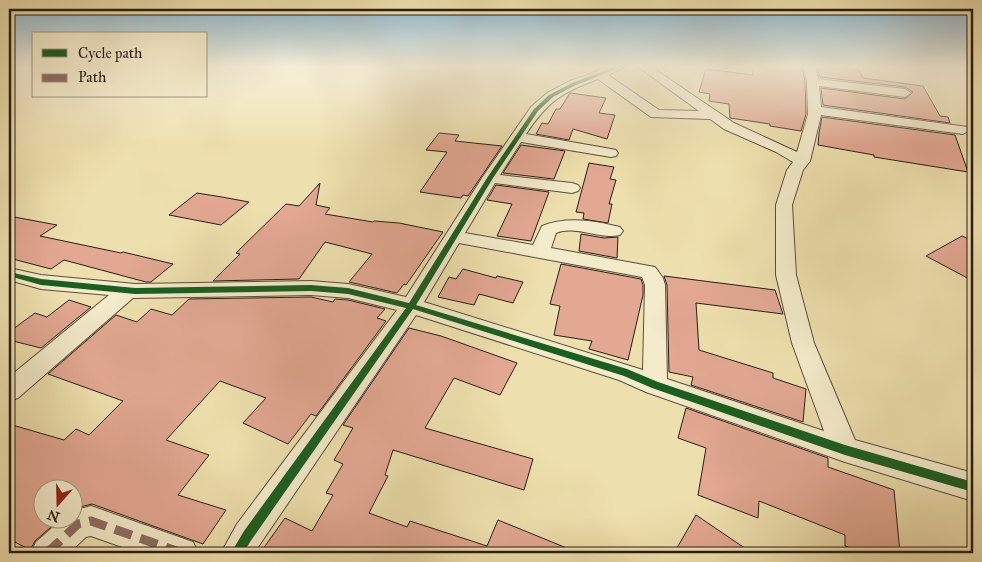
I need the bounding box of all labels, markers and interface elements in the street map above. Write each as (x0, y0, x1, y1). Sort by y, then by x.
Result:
legend (32, 32, 208, 98)
text: Cycle path (78, 44, 143, 62)
text: Path (78, 68, 107, 86)
north arrow (32, 480, 82, 530)
text: N (45, 506, 62, 526)

